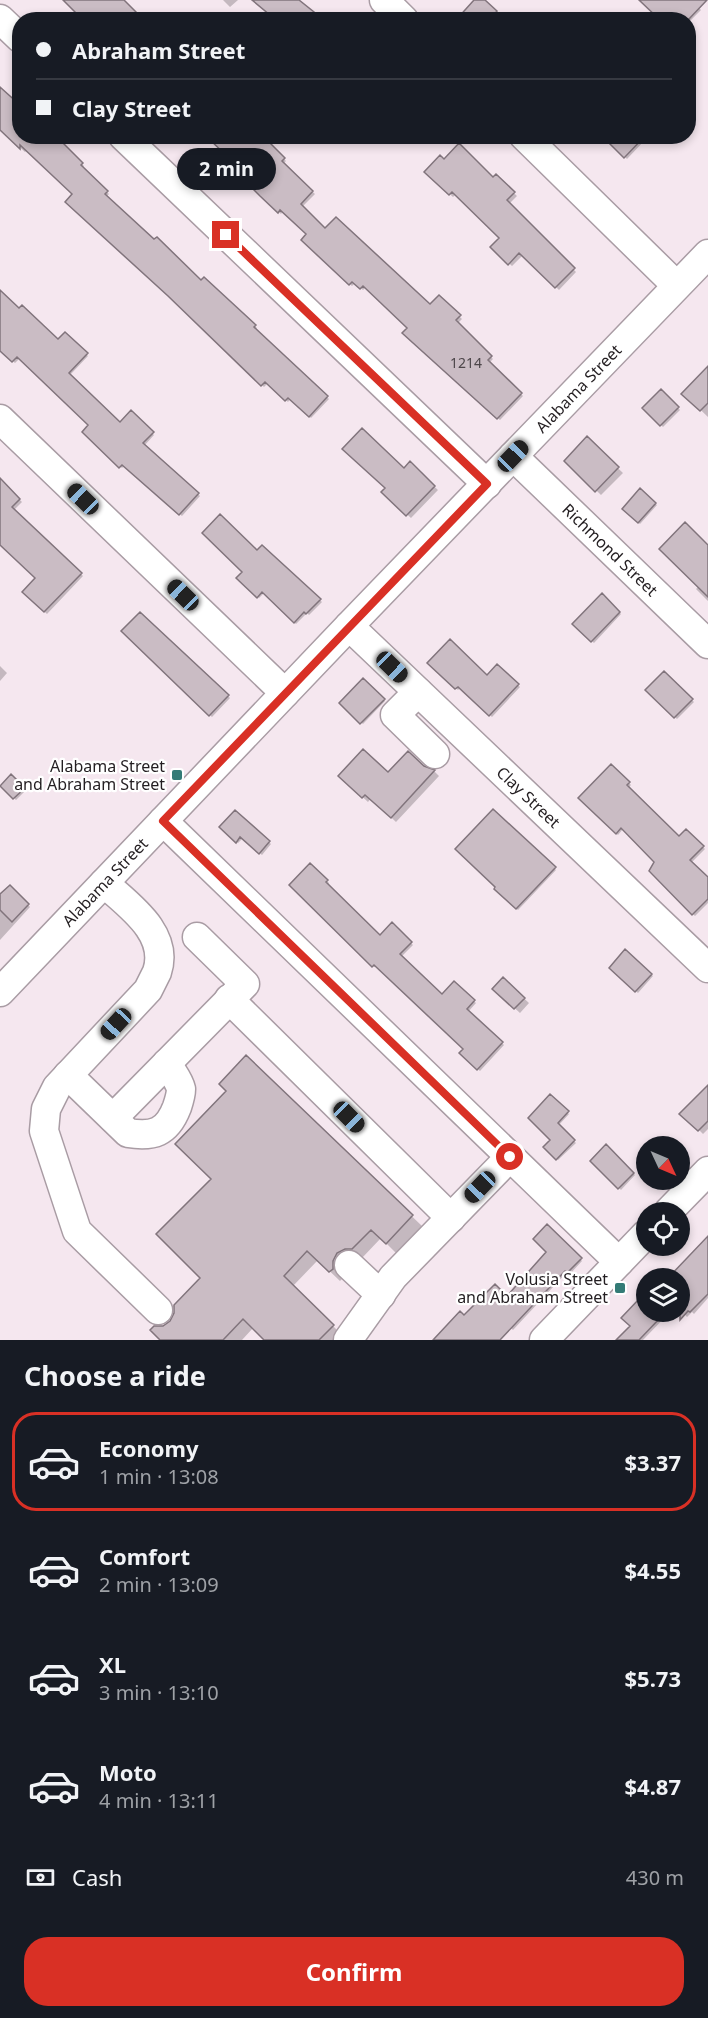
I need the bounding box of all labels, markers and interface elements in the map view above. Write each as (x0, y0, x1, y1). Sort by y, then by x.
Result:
text: Abraham Street (72, 35, 245, 65)
text: Clay Street (72, 93, 191, 123)
callout: 2 min (176, 148, 276, 190)
text: 2 min (199, 155, 254, 182)
route end (212, 221, 239, 248)
street label: Alabama Street (530, 339, 626, 437)
house number: 1214 (450, 353, 482, 372)
car (494, 437, 532, 475)
car (64, 480, 102, 518)
street label: Richmond Street (558, 498, 663, 601)
car (164, 576, 202, 614)
car (373, 648, 411, 686)
place label: Alabama Street and Abraham Street (14, 755, 165, 795)
street label: Clay Street (492, 761, 565, 833)
marker: Alabama Street and Abraham Street (170, 768, 184, 782)
street label: Alabama Street (57, 833, 153, 931)
car (97, 1005, 135, 1043)
car (330, 1098, 368, 1136)
north arrow (636, 1136, 690, 1190)
map controls (636, 1136, 690, 1322)
route start (496, 1143, 523, 1170)
car (461, 1168, 499, 1206)
button: locate (636, 1202, 690, 1256)
place label: Volusia Street and Abraham Street (457, 1268, 608, 1308)
button: layers (636, 1268, 690, 1322)
marker: Volusia Street and Abraham Street (613, 1281, 627, 1295)
text: Choose a ride (24, 1357, 206, 1394)
text: Economy (99, 1433, 198, 1463)
icon: car (27, 1435, 81, 1489)
text: $3.37 (624, 1447, 681, 1477)
text: 1 min · 13:08 (99, 1463, 219, 1490)
text: Comfort (99, 1541, 190, 1571)
icon: car (27, 1543, 81, 1597)
text: $4.55 (624, 1555, 681, 1585)
text: 2 min · 13:09 (99, 1571, 219, 1598)
text: XL (99, 1649, 126, 1679)
icon: car (27, 1651, 81, 1705)
text: $5.73 (624, 1663, 681, 1693)
text: 3 min · 13:10 (99, 1679, 219, 1706)
text: Moto (99, 1757, 157, 1787)
icon: car (27, 1759, 81, 1813)
text: $4.87 (624, 1771, 681, 1801)
text: 4 min · 13:11 (99, 1787, 219, 1814)
icon: cash (24, 1861, 57, 1894)
text: Cash (72, 1862, 122, 1892)
text: 430 m (626, 1864, 684, 1891)
button: Confirm (24, 1937, 684, 2006)

